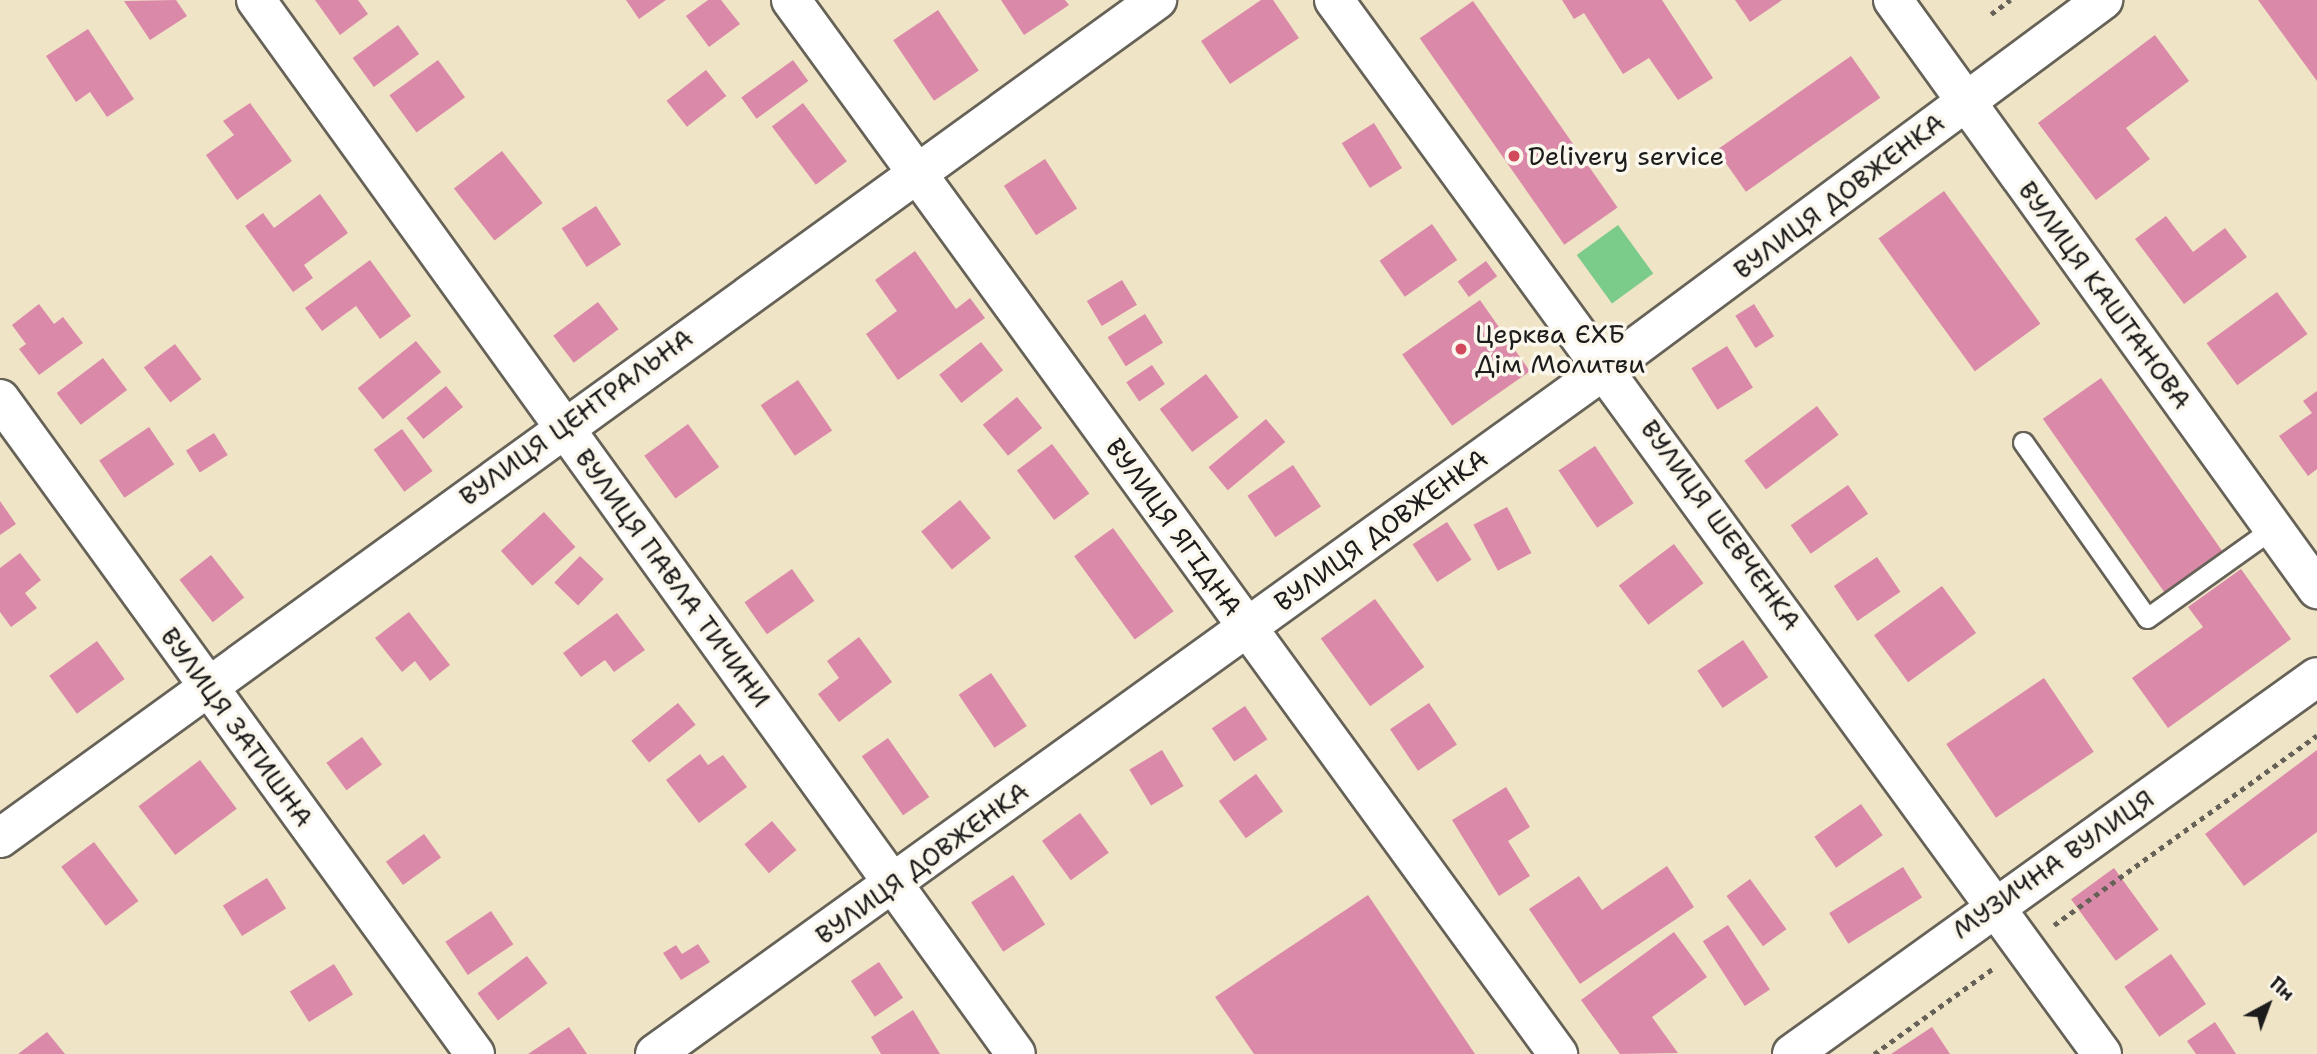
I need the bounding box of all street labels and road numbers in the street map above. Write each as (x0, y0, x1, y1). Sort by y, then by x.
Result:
street label: ВУЛИЦЯ ДОВЖЕНКА (1727, 107, 1951, 285)
street label: ВУЛИЦЯ КАШТАНОВА (2012, 175, 2198, 415)
street label: ВУЛИЦЯ ЦЕНТРАЛЬНА (453, 322, 699, 512)
street label: ВУЛИЦЯ ШЕВЧЕНКА (1634, 414, 1808, 636)
street label: ВУЛИЦЯ ЯГІДНА (1099, 432, 1249, 622)
street label: ВУЛИЦЯ ДОВЖЕНКА (1268, 442, 1494, 618)
street label: ВУЛИЦЯ ПАВЛА ТИЧИНИ (569, 443, 777, 713)
street label: ВУЛИЦЯ ЗАТИШНА (154, 621, 320, 833)
street label: ВУЛИЦЯ ДОВЖЕНКА (809, 775, 1035, 951)
street label: МУЗИЧНА ВУЛИЦЯ (1946, 783, 2160, 945)

